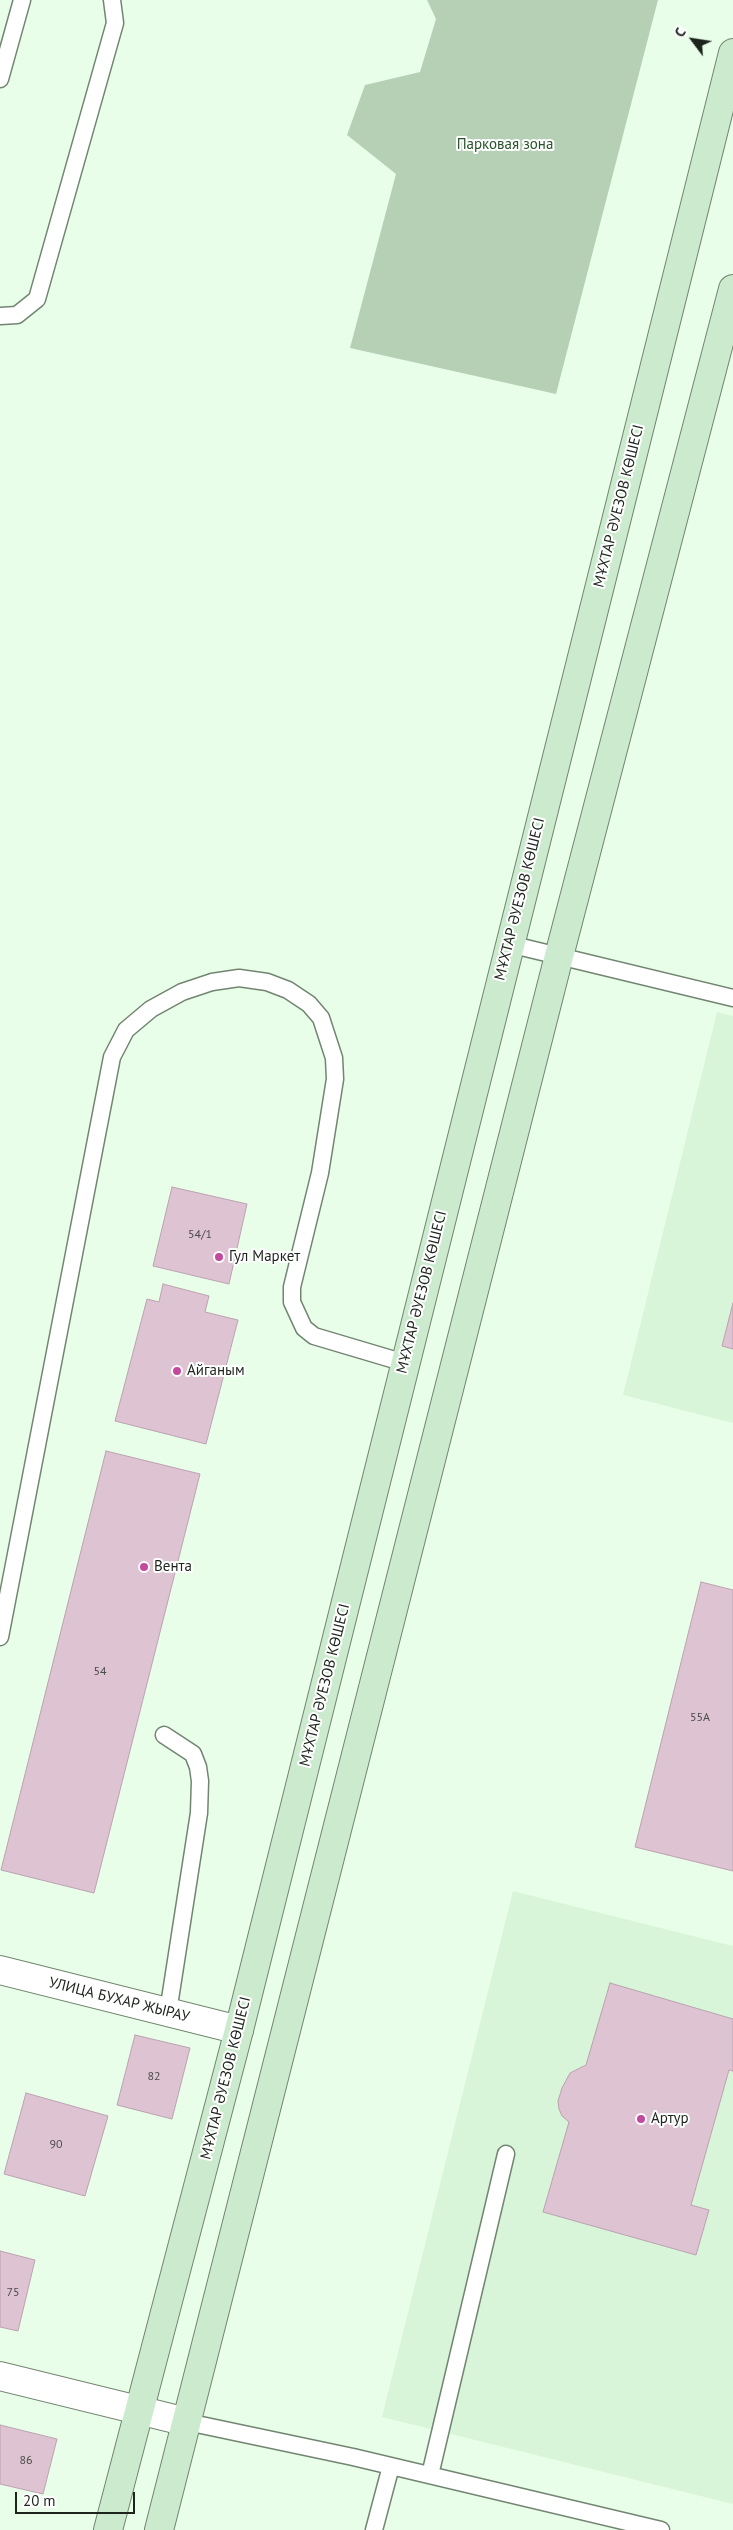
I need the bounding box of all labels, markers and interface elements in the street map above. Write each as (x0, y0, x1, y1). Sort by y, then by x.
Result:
north arrow (668, 15, 718, 65)
text: С (670, 24, 690, 40)
park label: Парковая зона (457, 136, 553, 154)
street label: МҰХТАР ӘУЕЗОВ КӨШЕСІ (590, 423, 648, 589)
street label: МҰХТАР ӘУЕЗОВ КӨШЕСІ (491, 816, 549, 982)
street label: МҰХТАР ӘУЕЗОВ КӨШЕСІ (393, 1209, 451, 1375)
house number: 54/1 (188, 1228, 212, 1242)
place label: Гул Маркет (229, 1248, 300, 1266)
marker: Гул Маркет (213, 1251, 225, 1263)
place label: Айганым (187, 1362, 245, 1380)
marker: Айганым (171, 1365, 183, 1377)
place label: Вента (154, 1558, 192, 1576)
marker: Вента (138, 1561, 150, 1573)
street label: МҰХТАР ӘУЕЗОВ КӨШЕСІ (296, 1602, 354, 1768)
house number: 54 (93, 1665, 107, 1679)
house number: 55А (690, 1711, 710, 1725)
street label: УЛИЦА БУХАР ЖЫРАУ (47, 1974, 191, 2026)
street label: МҰХТАР ӘУЕЗОВ КӨШЕСІ (197, 1995, 255, 2161)
house number: 82 (147, 2070, 161, 2084)
place label: Артур (651, 2110, 689, 2128)
marker: Артур (635, 2113, 647, 2125)
house number: 90 (49, 2138, 63, 2152)
house number: 75 (6, 2286, 20, 2300)
house number: 86 (19, 2454, 33, 2468)
scale bar (18, 2482, 138, 2514)
text: 20 m (23, 2491, 56, 2510)

